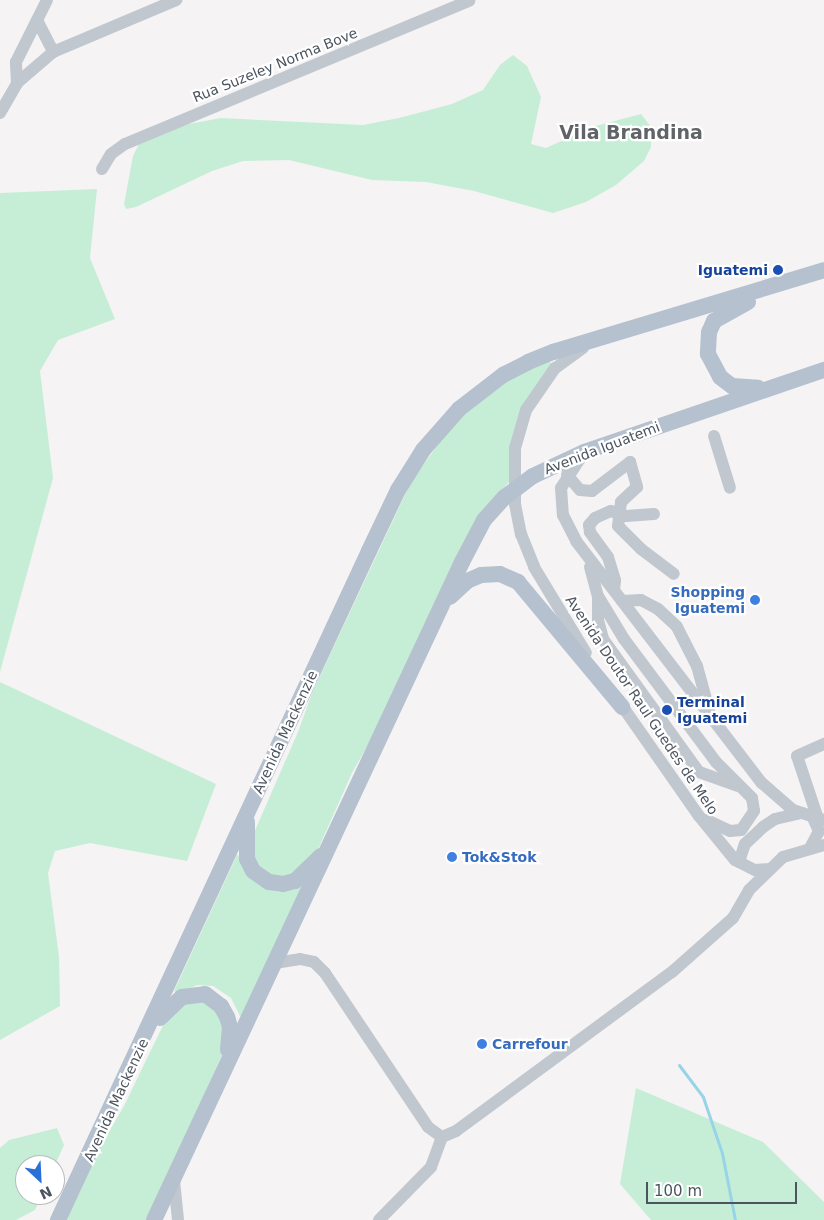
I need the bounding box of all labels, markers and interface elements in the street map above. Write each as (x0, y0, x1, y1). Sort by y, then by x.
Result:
street label: Rua Suzeley Norma Bove (190, 24, 360, 106)
district label: Vila Brandina (559, 122, 703, 144)
place label: Iguatemi (698, 262, 768, 278)
marker: Iguatemi (772, 264, 784, 276)
street label: Avenida Iguatemi (542, 418, 662, 478)
place label: Shopping Iguatemi (671, 584, 745, 616)
street label: Avenida Doutor Raul Guedes de Melo (562, 592, 722, 818)
marker: Shopping Iguatemi (749, 594, 761, 606)
street label: Avenida Mackenzie (249, 668, 321, 796)
place label: Terminal Iguatemi (677, 694, 747, 726)
marker: Terminal Iguatemi (661, 704, 673, 716)
place label: Tok&Stok (462, 849, 537, 865)
marker: Tok&Stok (446, 851, 458, 863)
street label: Avenida Mackenzie (80, 1036, 152, 1164)
place label: Carrefour (492, 1036, 568, 1052)
marker: Carrefour (476, 1038, 488, 1050)
north arrow (15, 1155, 65, 1205)
scale bar (649, 1172, 800, 1204)
text: 100 m (654, 1182, 702, 1200)
text: N (37, 1183, 55, 1202)

